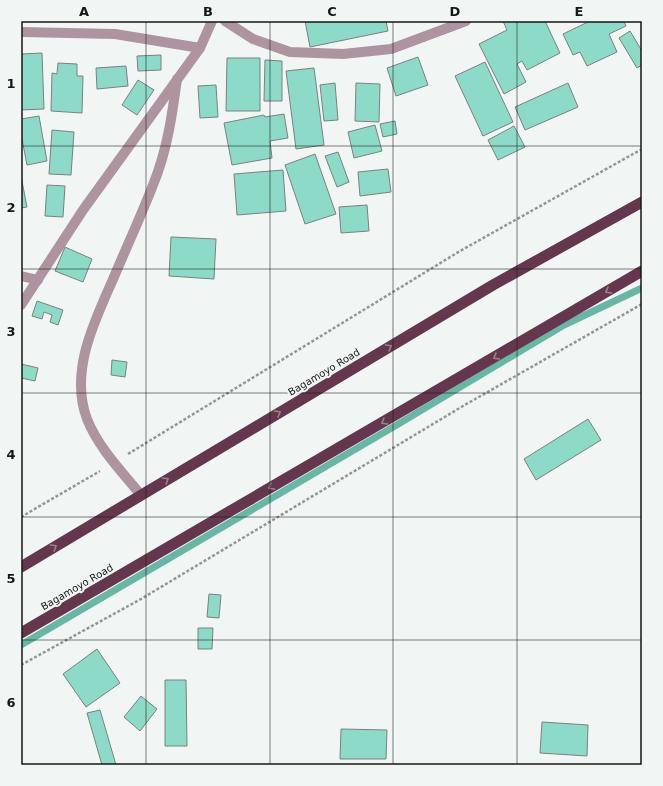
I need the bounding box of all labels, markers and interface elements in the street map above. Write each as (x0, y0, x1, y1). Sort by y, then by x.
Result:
text: A (79, 4, 89, 19)
text: B (203, 4, 213, 19)
text: C (327, 4, 337, 19)
text: D (450, 4, 461, 19)
text: E (575, 4, 583, 19)
text: 1 (6, 76, 16, 91)
text: 2 (6, 200, 16, 215)
one-way arrow (605, 286, 612, 294)
text: 3 (6, 324, 16, 339)
one-way arrow (385, 344, 392, 351)
street label: Bagamoyo Road (286, 346, 362, 398)
one-way arrow (493, 352, 500, 359)
one-way arrow (274, 411, 281, 418)
one-way arrow (381, 417, 388, 424)
text: 4 (6, 447, 16, 462)
one-way arrow (162, 478, 169, 485)
one-way arrow (268, 483, 275, 490)
one-way arrow (50, 544, 58, 551)
street label: Bagamoyo Road (39, 562, 115, 612)
text: 5 (6, 571, 16, 586)
text: 6 (6, 695, 16, 710)

